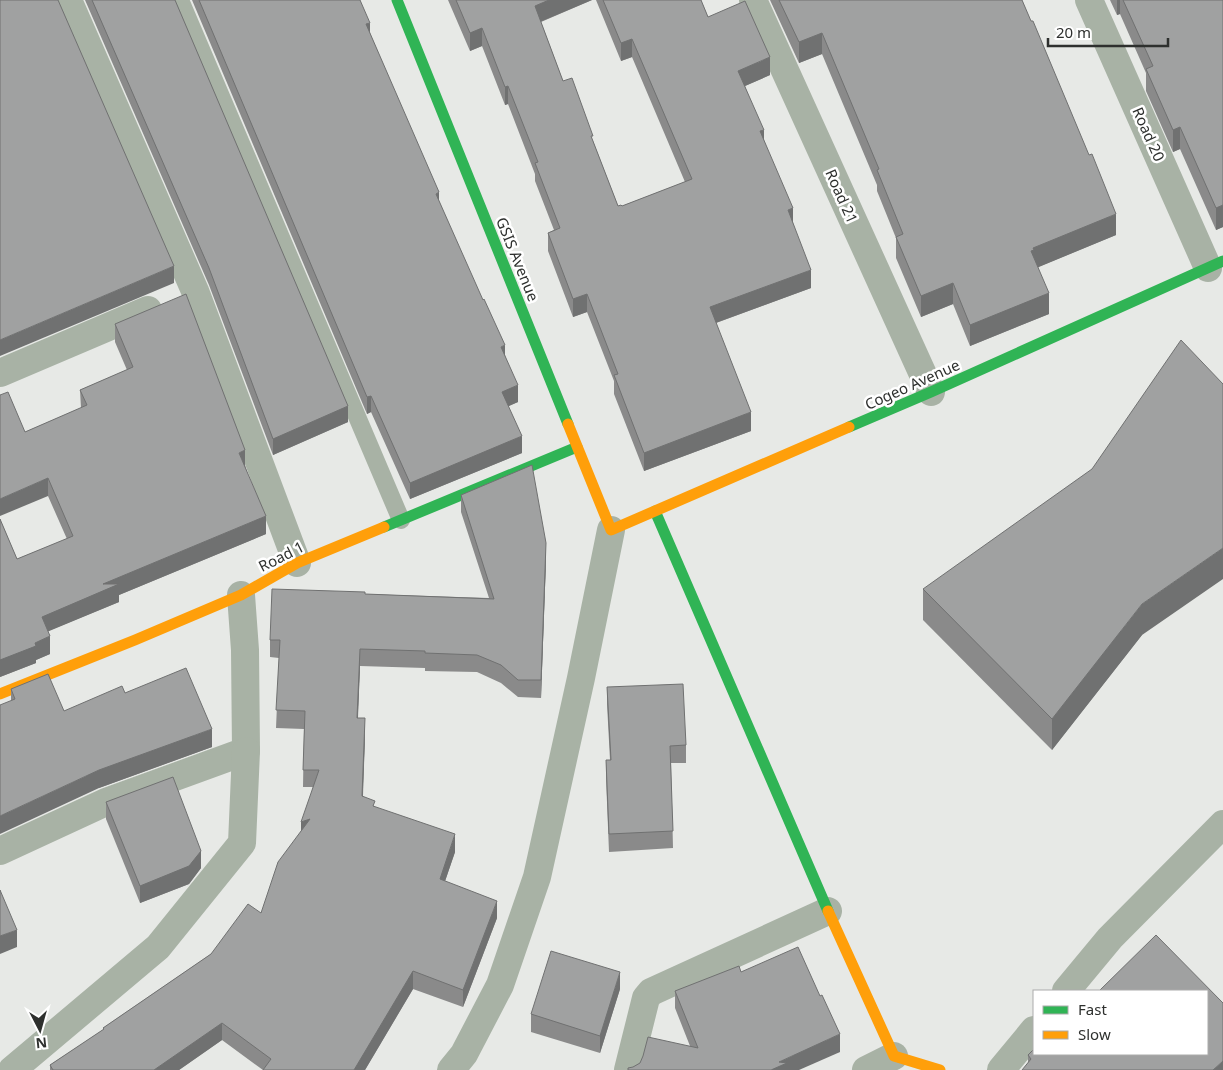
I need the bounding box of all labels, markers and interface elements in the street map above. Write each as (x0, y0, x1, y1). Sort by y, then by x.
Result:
scale bar (1048, 15, 1168, 47)
text: 20 m (1056, 22, 1091, 42)
street label: Road 20 (1128, 104, 1170, 164)
street label: Road 21 (821, 166, 863, 226)
street label: GSIS Avenue (492, 214, 544, 304)
street label: Cogeo Avenue (861, 354, 963, 414)
street label: Road 1 (255, 536, 307, 576)
legend (1033, 990, 1208, 1055)
text: Fast (1078, 999, 1107, 1019)
north arrow (15, 1005, 65, 1055)
text: Slow (1078, 1024, 1111, 1044)
text: N (35, 1033, 48, 1053)

